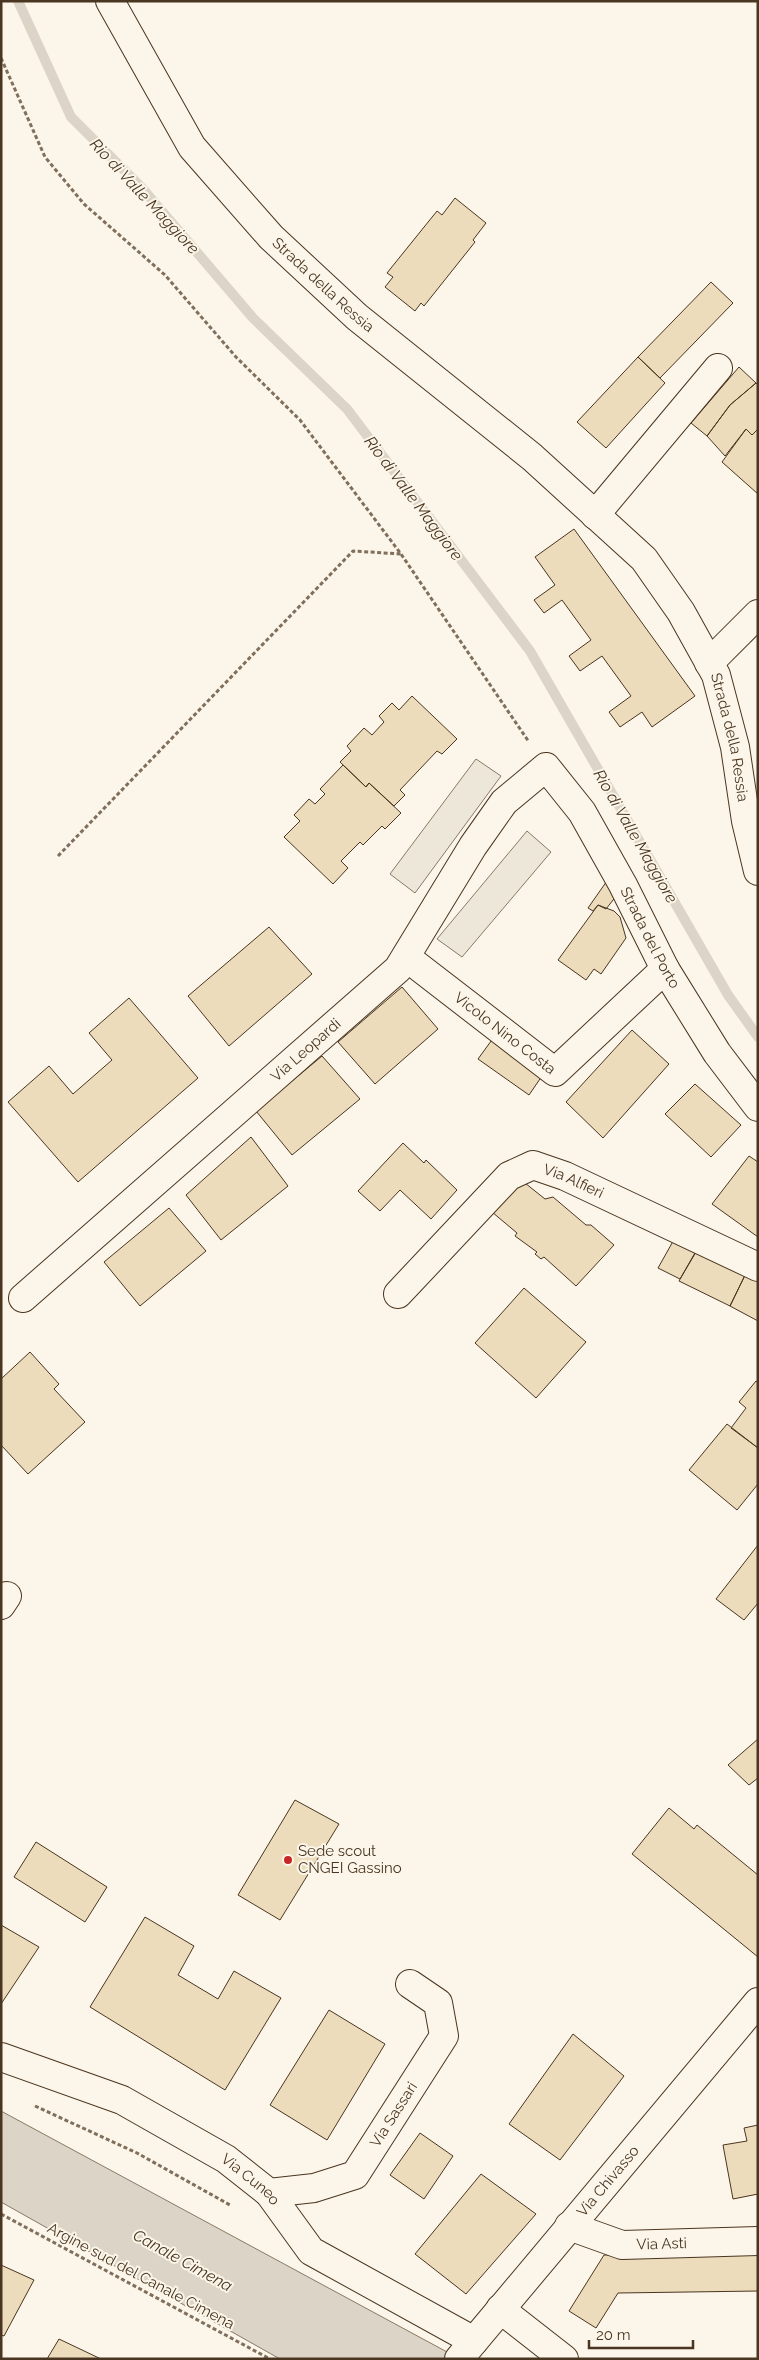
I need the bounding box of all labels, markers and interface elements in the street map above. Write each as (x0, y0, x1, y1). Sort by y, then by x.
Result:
water label: Rio di Valle Maggiore (86, 135, 203, 258)
street label: Strada della Ressia (269, 234, 378, 336)
water label: Rio di Valle Maggiore (361, 432, 467, 565)
street label: Strada della Ressia (707, 671, 752, 803)
water label: Rio di Valle Maggiore (590, 766, 682, 907)
street label: Strada del Porto (616, 884, 684, 992)
street label: Vicolo Nino Costa (451, 989, 559, 1078)
street label: Via Leopardi (267, 1015, 344, 1085)
street label: Via Alfieri (541, 1160, 607, 1202)
place label: Sede scout CNGEI Gassino (298, 1842, 402, 1877)
marker: Sede scout CNGEI Gassino (282, 1854, 294, 1866)
street label: Via Sassari (366, 2079, 421, 2151)
street label: Via Chivasso (573, 2142, 643, 2220)
street label: Via Cuneo (218, 2150, 284, 2209)
street label: Argine sud del Canale Cimena (44, 2219, 238, 2333)
water label: Canale Cimena (130, 2225, 236, 2296)
street label: Via Asti (636, 2234, 687, 2254)
scale bar (589, 2318, 693, 2350)
text: 20 m (596, 2326, 631, 2344)

